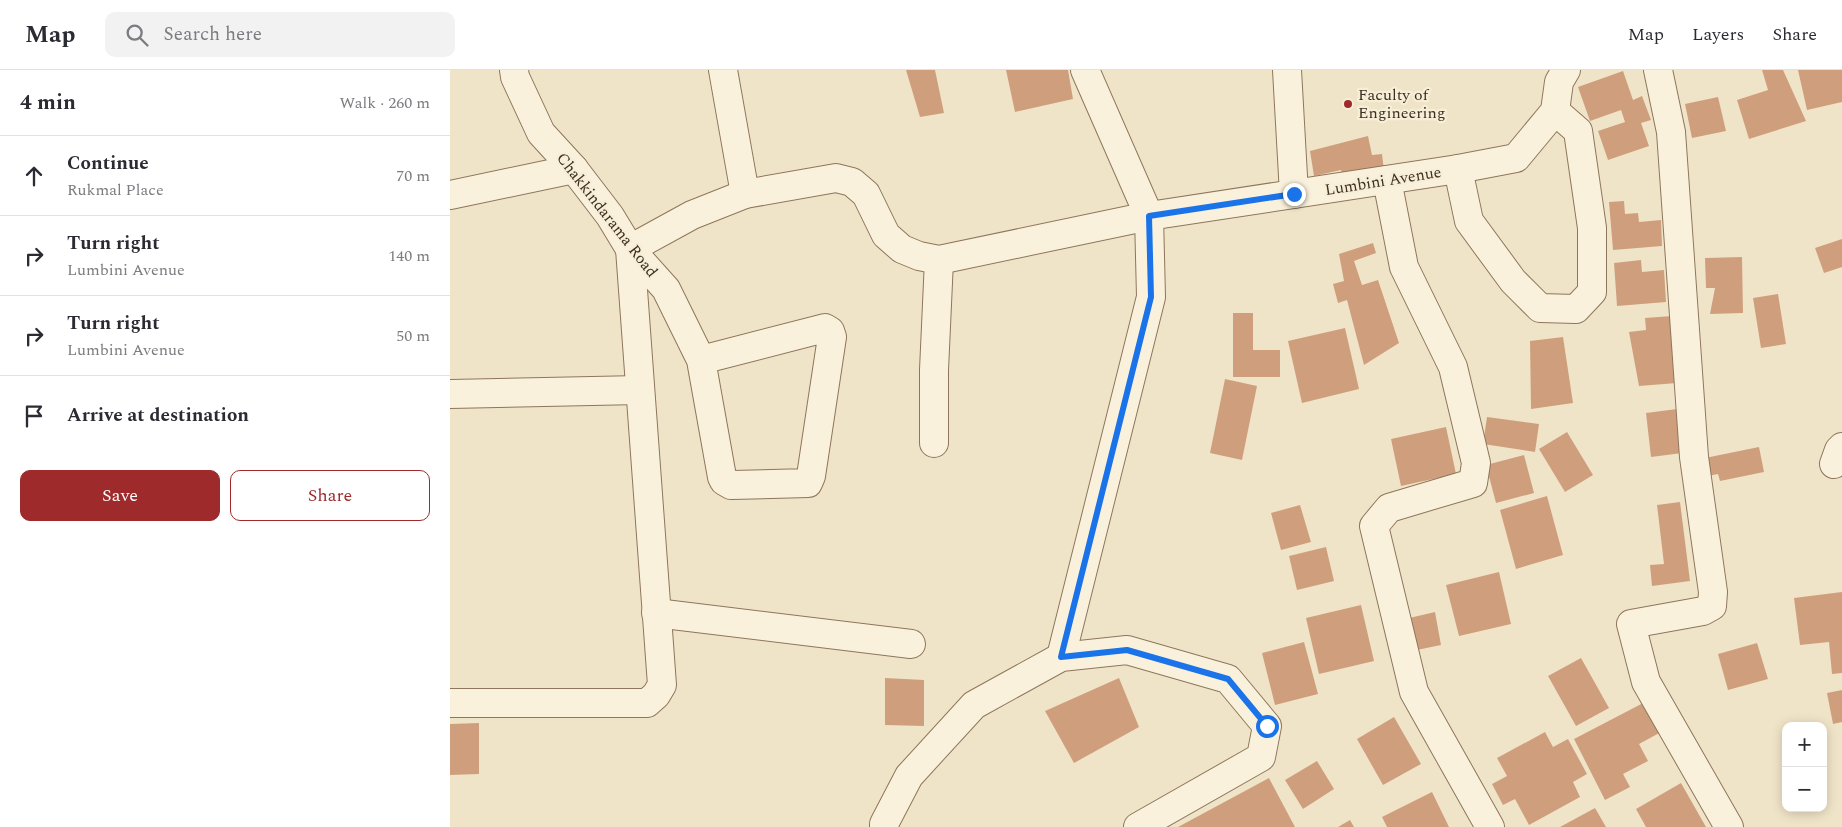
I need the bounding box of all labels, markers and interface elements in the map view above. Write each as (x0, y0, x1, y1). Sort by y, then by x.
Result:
search box (105, 12, 455, 57)
text: Map (25, 17, 75, 53)
text: Search here (163, 20, 262, 49)
icon: search (123, 21, 151, 49)
text: Map (1628, 21, 1664, 48)
text: Layers (1692, 21, 1744, 48)
text: Share (1772, 21, 1817, 48)
place label: Faculty of Engineering (1358, 83, 1446, 125)
text: 4 min (20, 87, 76, 119)
text: Walk · 260 m (339, 91, 430, 115)
marker: Faculty of Engineering (1342, 98, 1354, 110)
street label: Chakkindarama Road (550, 147, 664, 283)
text: Continue (67, 149, 149, 178)
street label: Lumbini Avenue (1323, 160, 1443, 202)
icon: ahead (20, 162, 48, 190)
text: 70 m (396, 164, 430, 188)
text: Rukmal Place (67, 178, 164, 202)
route end (1283, 183, 1306, 206)
text: Turn right (67, 229, 160, 258)
icon: right (20, 242, 48, 270)
text: 140 m (388, 244, 430, 268)
text: Lumbini Avenue (67, 258, 185, 282)
text: Turn right (67, 309, 160, 338)
icon: right (20, 322, 48, 350)
text: 50 m (396, 324, 430, 348)
text: Lumbini Avenue (67, 338, 185, 362)
text: Arrive at destination (67, 401, 249, 430)
icon: arrive (20, 402, 48, 430)
button: Save (20, 470, 220, 521)
button: Share (230, 470, 430, 521)
route start (1256, 715, 1279, 738)
map controls (1782, 722, 1827, 812)
button: + (1782, 722, 1827, 767)
button: − (1782, 767, 1827, 812)

